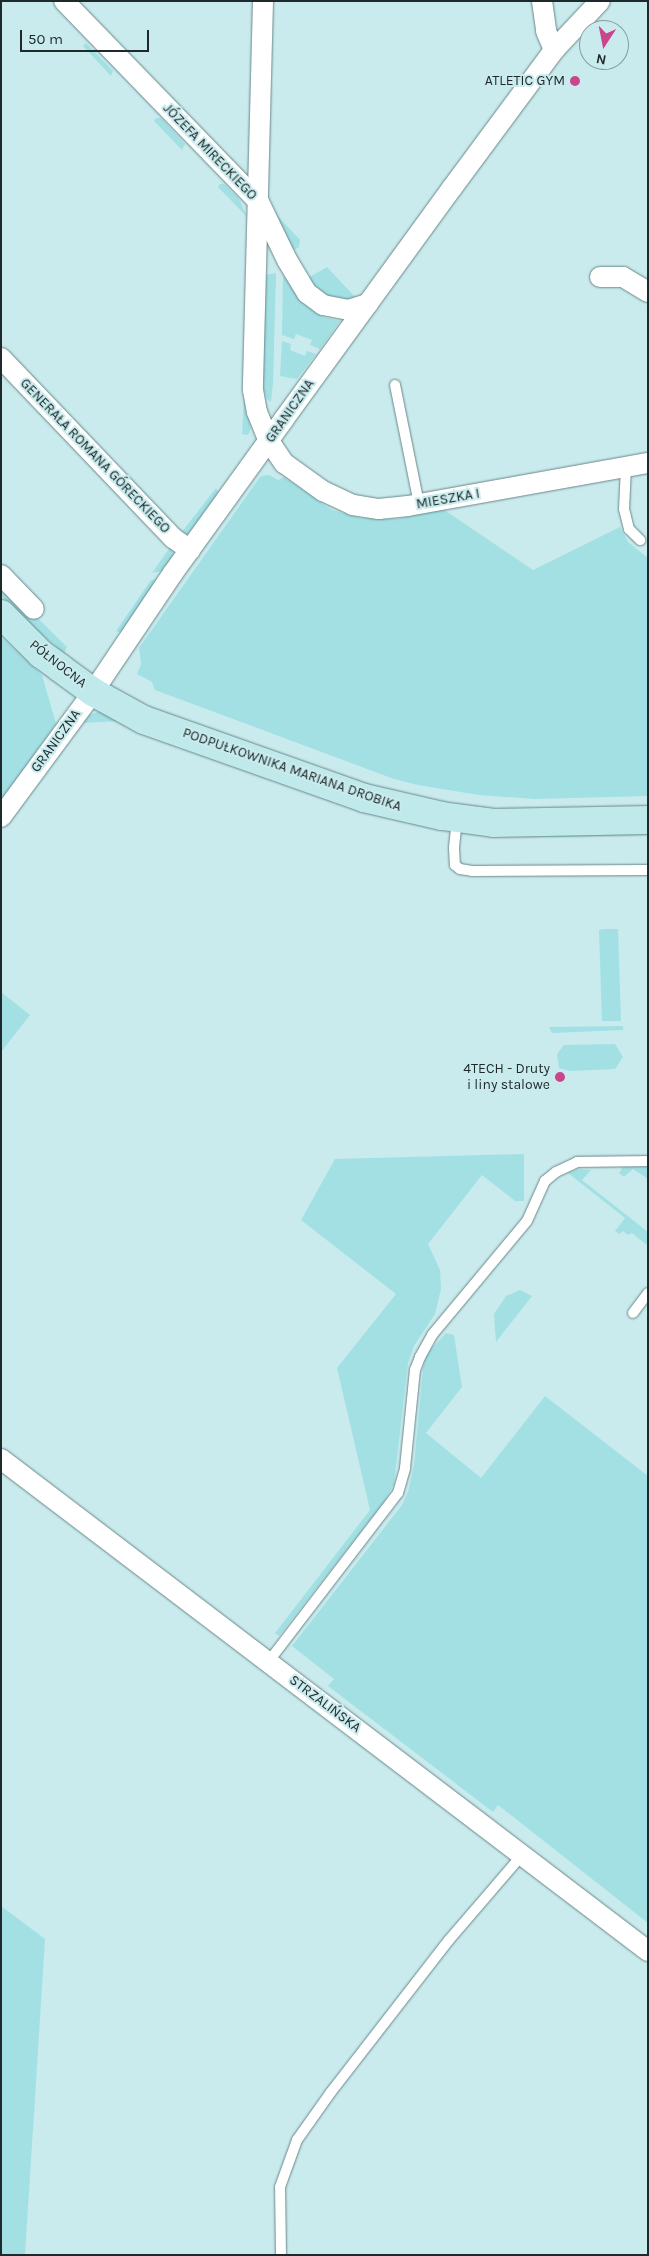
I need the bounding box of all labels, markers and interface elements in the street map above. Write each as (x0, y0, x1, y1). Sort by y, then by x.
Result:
scale bar (22, 20, 151, 52)
north arrow (579, 20, 629, 70)
text: 50 m (28, 30, 63, 48)
text: N (595, 50, 608, 69)
place label: ATLETIC GYM (485, 73, 565, 89)
marker: ATLETIC GYM (569, 75, 581, 87)
street label: JÓZEFA MIRECKIEGO (160, 100, 260, 204)
street label: GENERAŁA ROMANA GÓRECKIEGO (16, 375, 174, 537)
street label: GRANICZNA (262, 376, 318, 446)
street label: MIESZKA I (415, 485, 481, 513)
street label: PÓŁNOCNA (26, 636, 90, 692)
street label: GRANICZNA (28, 706, 84, 776)
street label: PODPUŁKOWNIKA MARIANA DROBIKA (180, 725, 404, 815)
place label: 4TECH - Druty i liny stalowe (463, 1061, 550, 1094)
marker: 4TECH - Druty i liny stalowe (554, 1071, 566, 1083)
street label: STRZALIŃSKA (286, 1672, 364, 1736)

